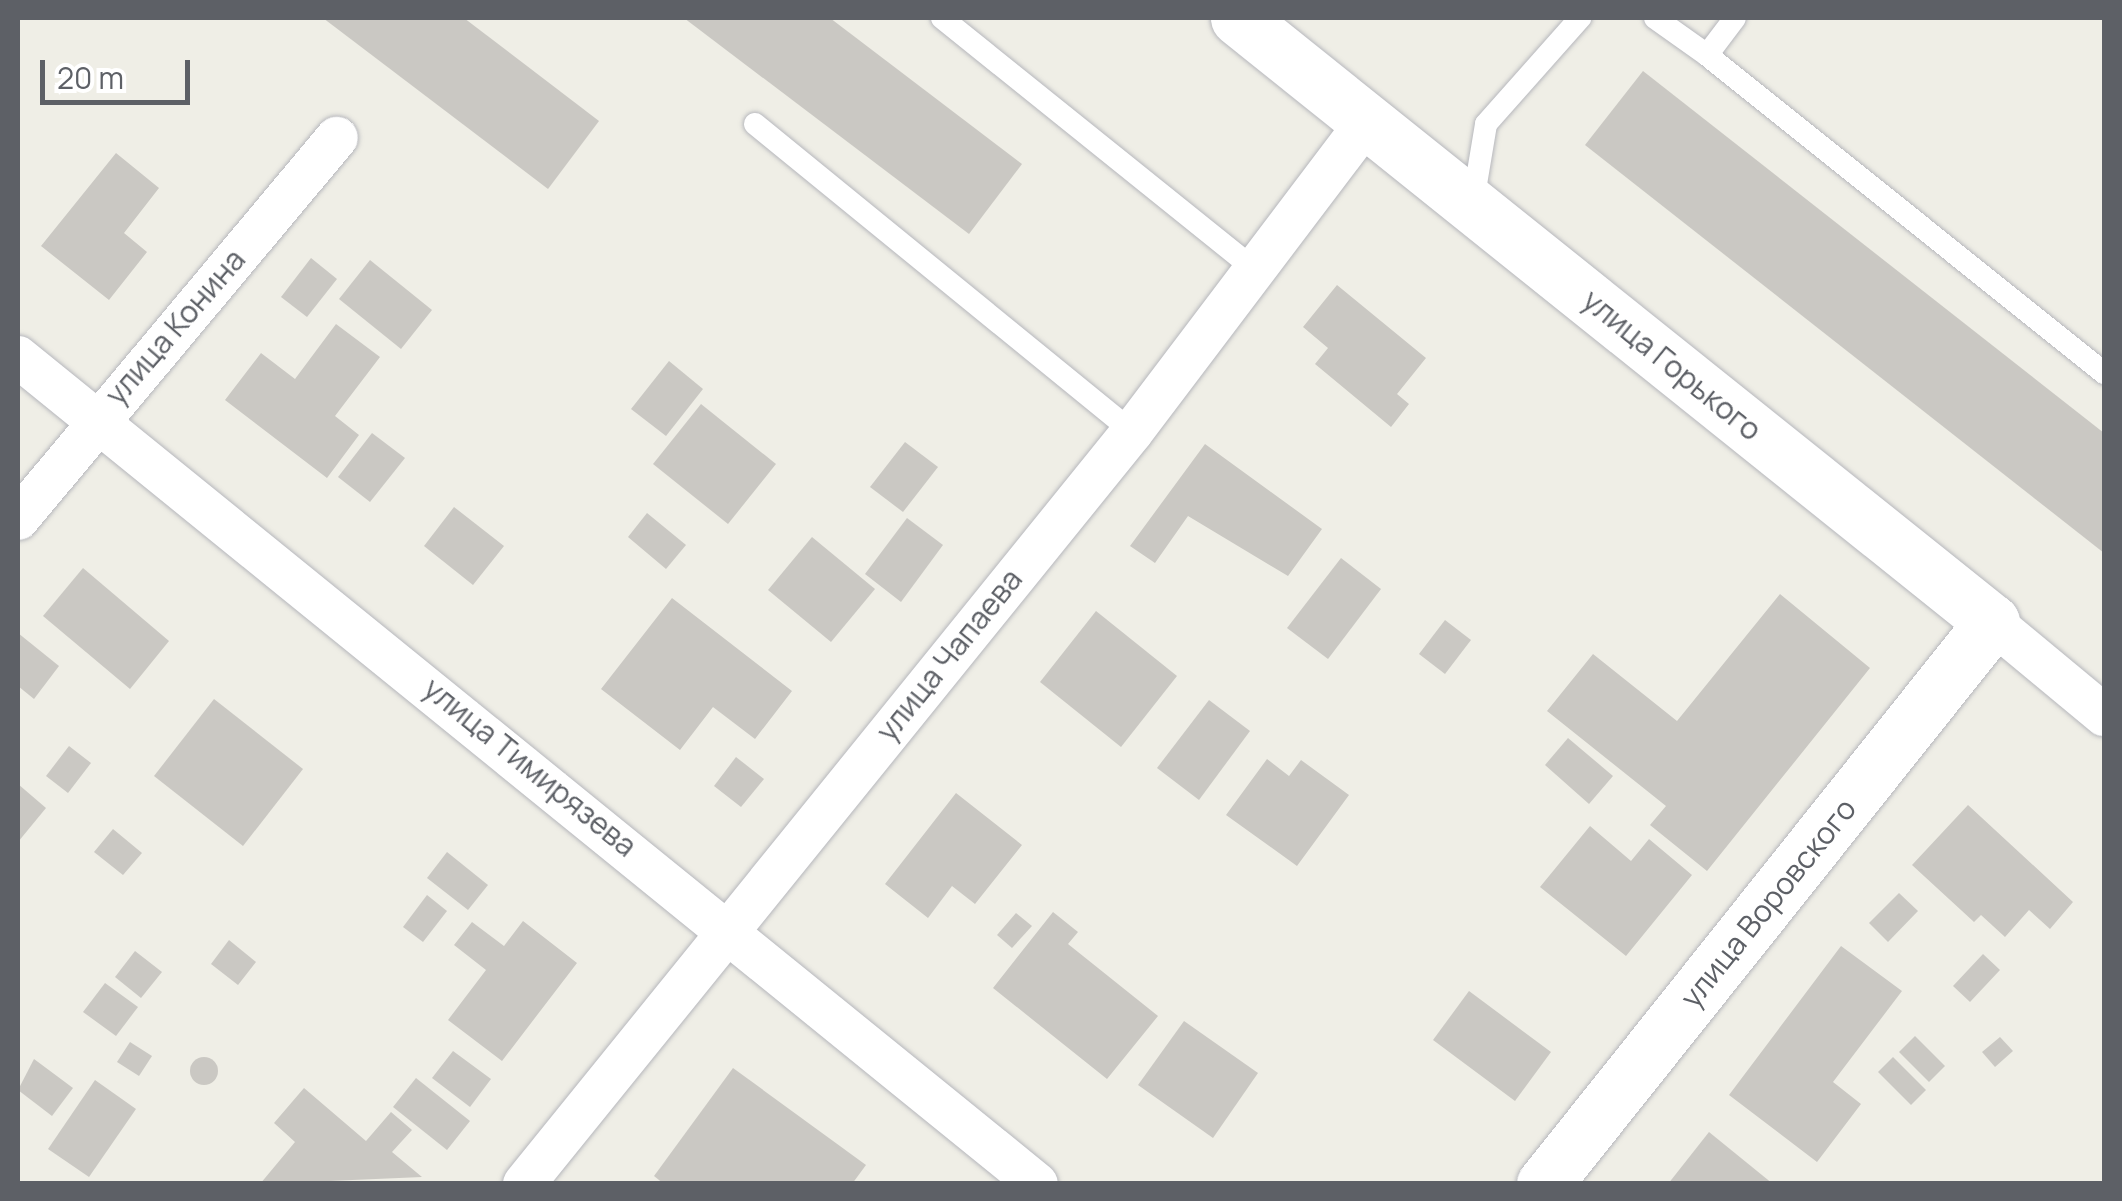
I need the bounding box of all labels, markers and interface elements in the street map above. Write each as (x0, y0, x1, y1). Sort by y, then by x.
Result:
scale bar (45, 40, 195, 102)
text: 20 m (57, 57, 124, 98)
street label: улица Конина (98, 242, 252, 412)
street label: улица Горького (1575, 282, 1769, 448)
street label: улица Чапаева (869, 562, 1029, 748)
street label: улица Тимирязева (416, 670, 644, 864)
street label: улица Воровского (1673, 791, 1863, 1015)

